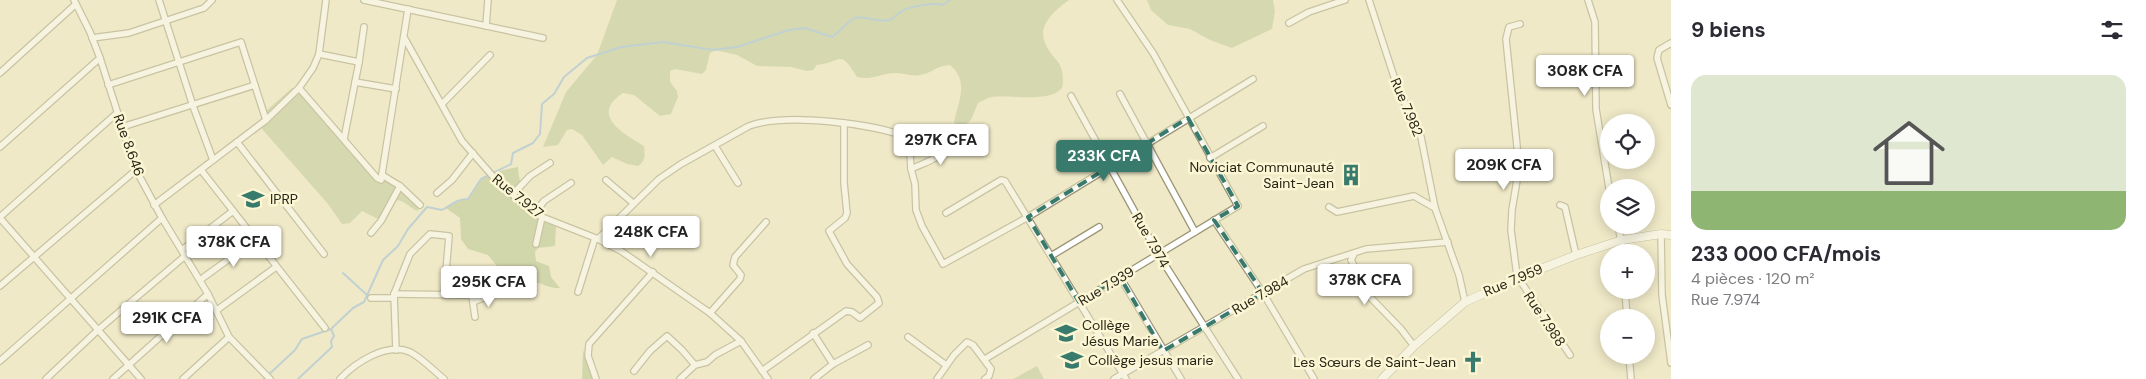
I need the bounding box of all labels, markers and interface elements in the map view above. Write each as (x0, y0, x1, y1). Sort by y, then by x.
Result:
text: 9 biens (1691, 16, 1766, 44)
icon: filters (2098, 16, 2126, 44)
pin: 308K CFA (1533, 54, 1637, 97)
text: 308K CFA (1547, 60, 1623, 81)
street label: Rue 7.982 (1387, 75, 1427, 139)
icon: home (1864, 108, 1954, 198)
street label: Rue 8.646 (109, 111, 149, 179)
map controls (1600, 114, 1655, 364)
button: locate (1600, 114, 1655, 169)
pin: 297K CFA (889, 124, 993, 166)
text: 297K CFA (905, 129, 977, 150)
pin: 233K CFA (1052, 140, 1156, 182)
text: 233K CFA (1067, 145, 1141, 166)
pin: 209K CFA (1452, 148, 1556, 191)
text: 209K CFA (1466, 154, 1542, 175)
place label: Noviciat Communauté Saint-Jean (1189, 158, 1334, 192)
building icon: Noviciat Communauté Saint-Jean (1338, 162, 1364, 188)
street label: Rue 7.927 (489, 170, 547, 222)
button: layers (1600, 179, 1655, 234)
school or university icon: IPRP (240, 186, 266, 212)
place label: IPRP (270, 190, 298, 208)
street label: Rue 7.974 (1128, 209, 1174, 271)
pin: 248K CFA (599, 216, 703, 258)
text: 248K CFA (614, 221, 688, 242)
pin: 378K CFA (182, 226, 286, 268)
text: 378K CFA (197, 231, 271, 252)
text: 233 000 CFA/mois (1691, 240, 1881, 268)
button: + (1600, 244, 1655, 299)
street label: Rue 7.959 (1481, 259, 1546, 301)
street label: Rue 7.939 (1075, 262, 1137, 310)
pin: 378K CFA (1313, 264, 1417, 306)
pin: 295K CFA (437, 266, 541, 308)
text: 4 pièces · 120 m² (1691, 268, 1815, 289)
text: 378K CFA (1328, 269, 1402, 290)
text: 295K CFA (452, 271, 526, 292)
street label: Rue 7.984 (1228, 271, 1292, 318)
street label: Rue 7.988 (1520, 288, 1570, 350)
text: Rue 7.974 (1691, 289, 1760, 310)
pin: 291K CFA (115, 302, 219, 344)
text: 291K CFA (132, 307, 202, 328)
button: − (1600, 309, 1655, 364)
place label: Collège Jésus Marie (1082, 316, 1159, 350)
school or university icon: Collège Jésus Marie (1053, 320, 1079, 346)
school or university icon: Collège jesus marie (1059, 347, 1085, 373)
church icon: Les Sœurs de Saint-Jean (1460, 349, 1486, 375)
place label: Collège jesus marie (1088, 351, 1213, 369)
place label: Les Sœurs de Saint-Jean (1293, 353, 1456, 371)

